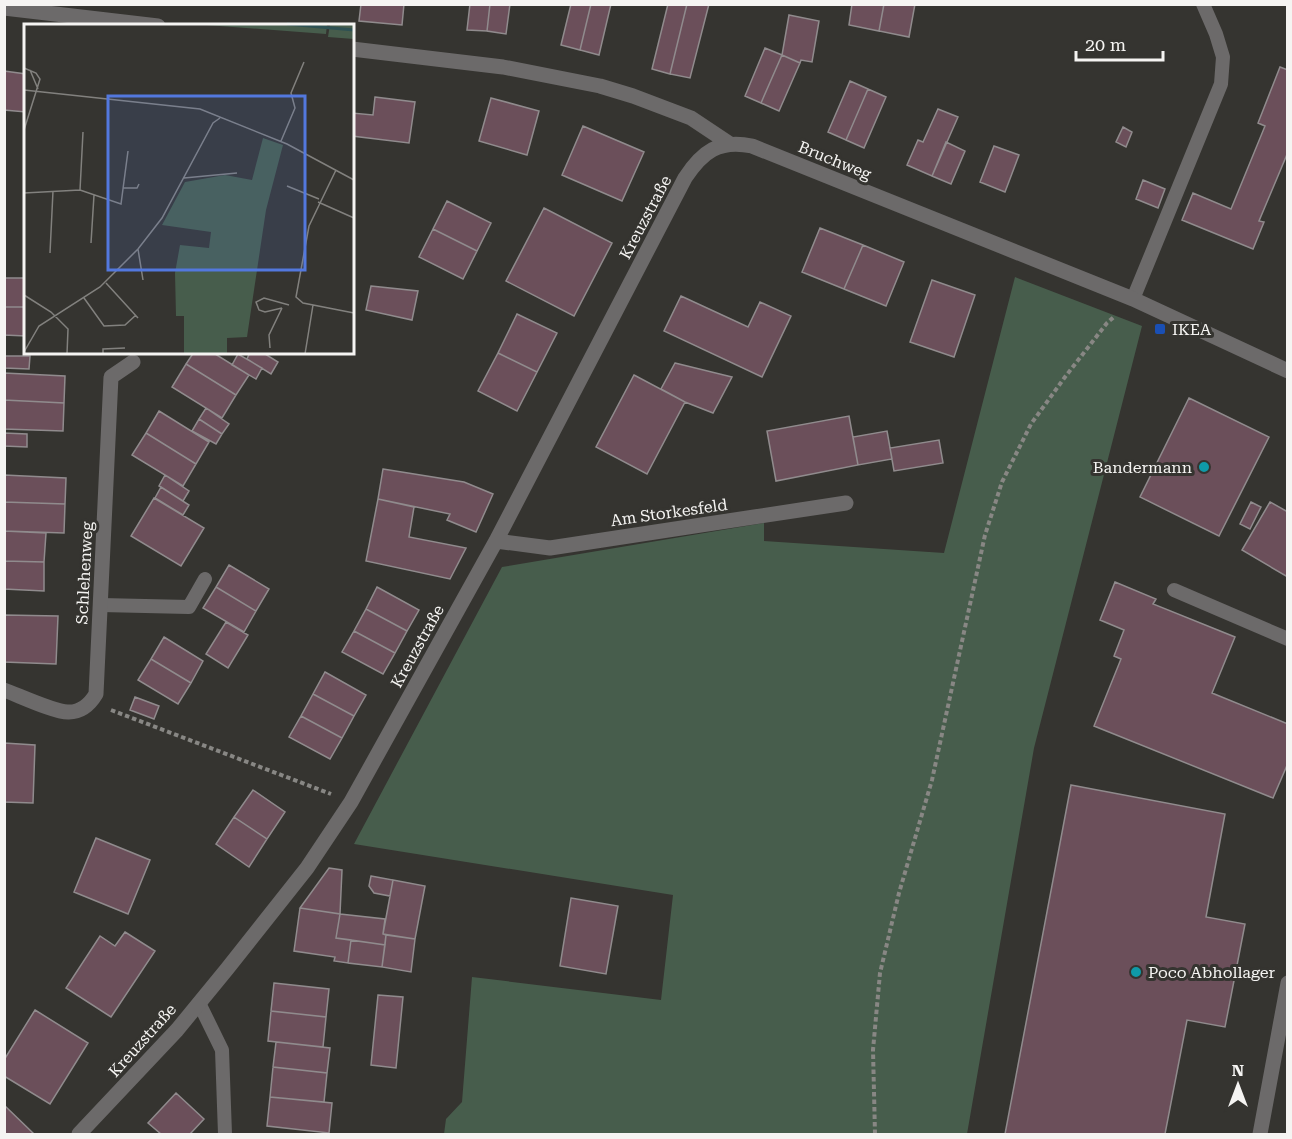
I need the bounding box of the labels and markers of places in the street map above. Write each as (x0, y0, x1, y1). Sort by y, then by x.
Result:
place label: IKEA (1172, 320, 1212, 339)
marker: IKEA (1153, 322, 1167, 336)
place label: Bandermann (1093, 458, 1192, 477)
marker: Bandermann (1197, 460, 1211, 474)
place label: Poco Abhollager (1148, 963, 1276, 982)
marker: Poco Abhollager (1129, 965, 1143, 979)

